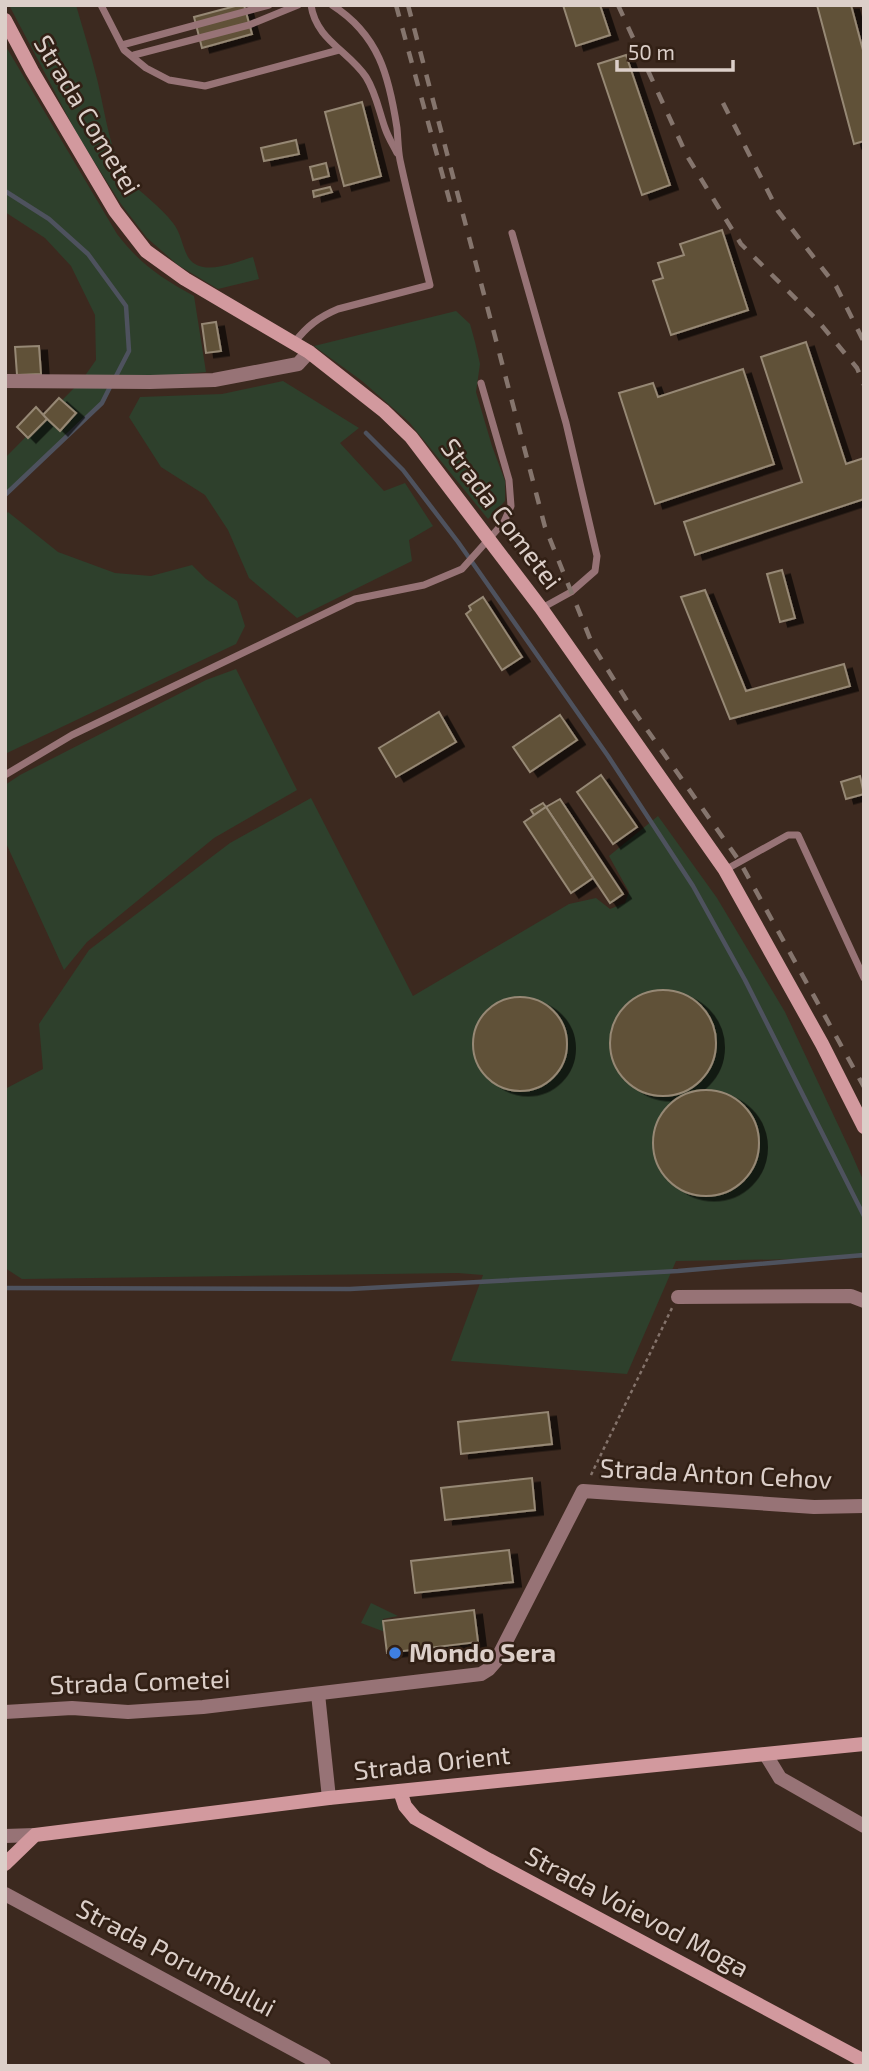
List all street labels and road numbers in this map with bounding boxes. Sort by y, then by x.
street label: Strada Cometei [28,29,148,200]
street label: Strada Cometei [435,432,569,595]
street label: Strada Anton Cehov [599,1451,833,1494]
street label: Strada Cometei [49,1662,231,1699]
street label: Strada Orient [352,1738,512,1785]
street label: Strada Voievod Moga [521,1839,755,1983]
street label: Strada Porumbului [72,1891,281,2022]

